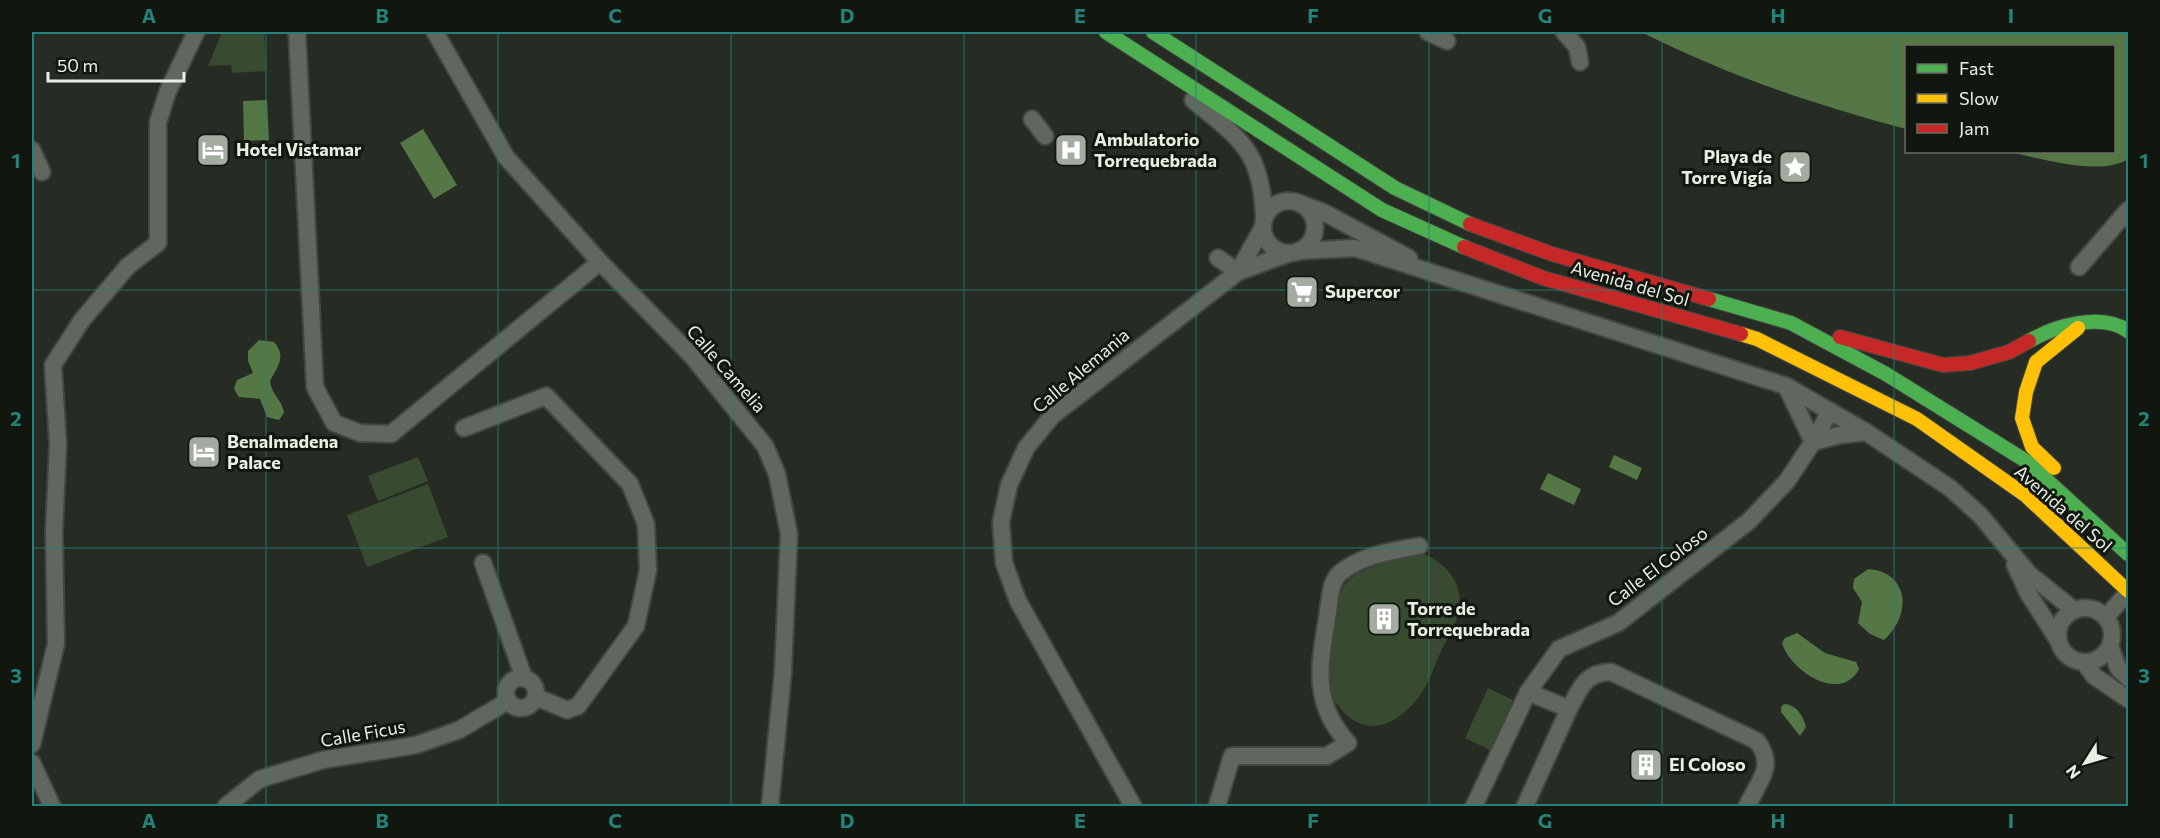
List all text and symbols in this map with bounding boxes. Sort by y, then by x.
text: A [142,3,156,27]
text: B [375,3,389,27]
text: C [608,3,622,27]
text: D [840,3,854,27]
text: E [1074,3,1086,27]
text: F [1307,3,1319,27]
text: G [1538,3,1552,27]
text: H [1771,3,1786,27]
text: I [2008,3,2014,27]
scale bar [48,45,184,83]
legend [1905,45,2115,153]
text: 50 m [57,54,98,76]
text: Fast [1959,57,1994,79]
text: Slow [1959,87,1999,109]
text: Jam [1959,117,1989,139]
place label: Ambulatorio Torrequebrada [1094,128,1217,171]
hotel icon: Hotel Vistamar [195,132,231,168]
hospital icon: Ambulatorio Torrequebrada [1053,132,1089,168]
place label: Hotel Vistamar [236,138,362,160]
place label: Playa de Torre Vigía [1681,145,1772,188]
text: 1 [11,148,21,172]
text: 1 [2139,148,2149,172]
place icon: Playa de Torre Vigía [1777,149,1813,185]
street label: Avenida del Sol [1569,256,1692,310]
supermarket icon: Supercor [1284,274,1320,310]
place label: Supercor [1325,280,1401,302]
street label: Calle Camelia [683,320,771,417]
street label: Calle Alemania [1027,323,1133,417]
text: 2 [10,406,22,430]
text: 2 [2138,406,2150,430]
place label: Benalmadena Palace [227,430,338,473]
hotel icon: Benalmadena Palace [186,434,222,470]
street label: Avenida del Sol [2010,460,2117,557]
street label: Calle El Coloso [1603,521,1712,611]
place label: Torre de Torrequebrada [1407,597,1530,640]
building icon: Torre de Torrequebrada [1366,601,1402,637]
text: 3 [10,663,22,687]
text: 3 [2138,663,2150,687]
street label: Calle Ficus [319,715,407,751]
north arrow [2055,733,2115,793]
building icon: El Coloso [1628,747,1664,783]
place label: El Coloso [1669,753,1746,775]
text: N [2061,762,2084,783]
text: A [142,808,156,832]
text: B [375,808,389,832]
text: C [608,808,622,832]
text: D [840,808,854,832]
text: E [1074,808,1086,832]
text: F [1307,808,1319,832]
text: G [1538,808,1552,832]
text: H [1771,808,1786,832]
text: I [2008,808,2014,832]

